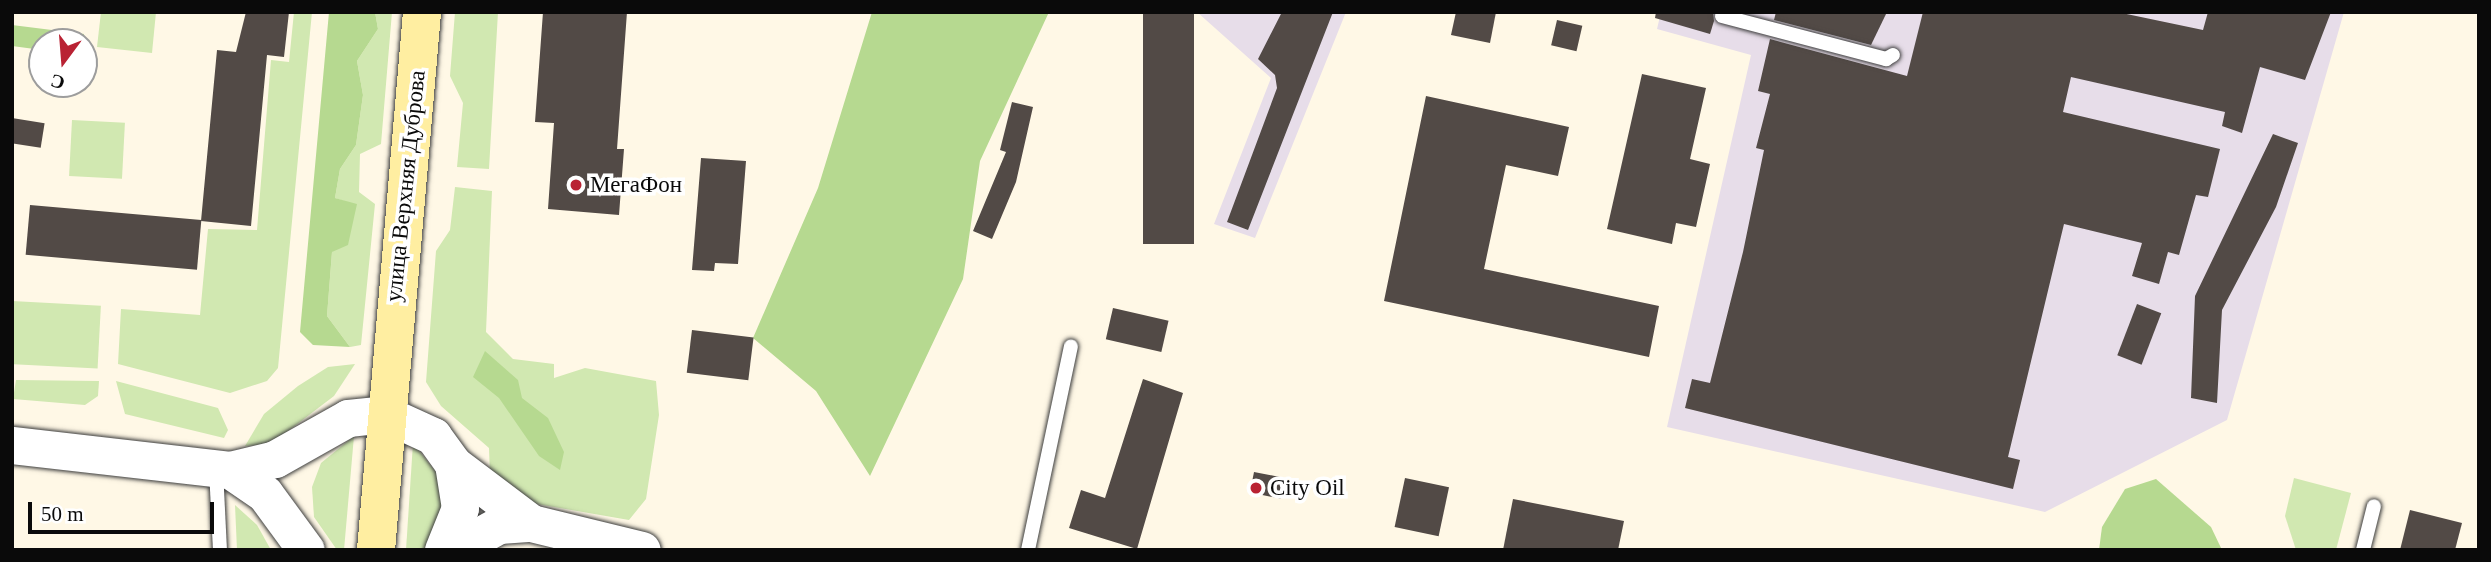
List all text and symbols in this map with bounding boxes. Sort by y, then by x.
north arrow [28,28,98,98]
street label: улица Верхняя Дуброва [380,69,432,303]
text: С [48,70,67,94]
place label: МегаФон [590,171,682,199]
marker: МегаФон [568,177,584,193]
place label: City Oil [1270,474,1345,502]
marker: City Oil [1248,480,1264,496]
scale bar [32,489,217,532]
text: 50 m [41,502,84,526]

